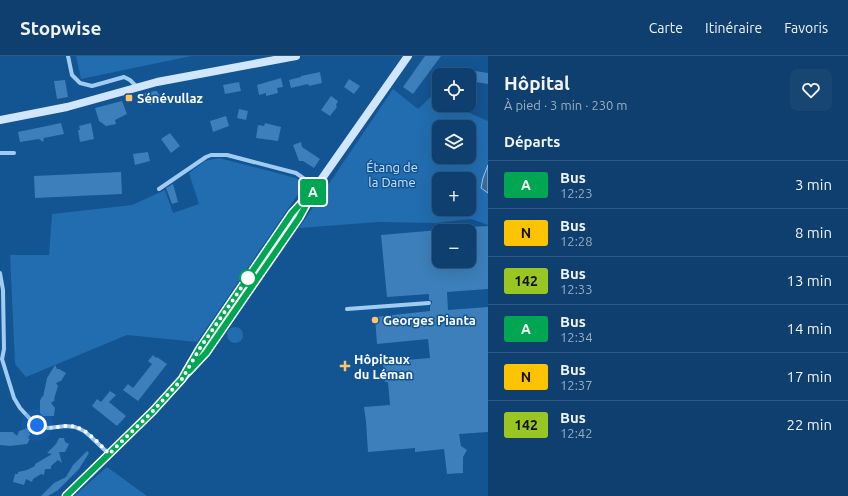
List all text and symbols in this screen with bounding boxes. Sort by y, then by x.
text: Stopwise [20,17,101,39]
text: Carte [649,20,683,36]
text: Itinéraire [705,20,762,36]
text: Favoris [784,20,828,36]
map controls [432,68,476,268]
button: locate [432,68,476,112]
button: heart [790,69,832,111]
text: Hôpital [504,72,570,94]
place label: Sénévullaz [137,91,203,105]
marker: Sénévullaz [124,93,134,103]
text: À pied · 3 min · 230 m [504,98,628,112]
button: layers [432,120,476,164]
text: Départs [504,133,560,150]
park label: Étang de la Dame [366,159,418,189]
text: Bus [560,169,586,186]
button: + [432,172,476,216]
text: 3 min [795,176,832,193]
text: A [521,177,531,193]
line badge: A [300,179,326,205]
text: A [308,184,318,200]
text: 12:23 [560,186,593,200]
text: Bus [560,217,586,234]
button: − [432,224,476,268]
text: 8 min [795,224,832,241]
text: N [521,225,531,241]
text: 12:28 [560,234,593,248]
text: Bus [560,265,586,282]
unlabelled marker [239,269,257,287]
text: 13 min [786,272,832,289]
text: 142 [514,273,538,289]
text: 12:33 [560,282,593,296]
place label: Georges Pianta [383,313,476,327]
text: Bus [560,313,586,330]
marker: Georges Pianta [370,315,380,325]
text: 14 min [786,320,832,337]
text: A [521,321,531,337]
text: 12:34 [560,330,593,344]
place label: Hôpitaux du Léman [354,352,413,381]
marker: Hôpitaux du Léman [339,360,351,372]
text: Bus [560,361,586,378]
text: 17 min [786,368,832,385]
text: N [521,369,531,385]
text: 12:37 [560,378,593,392]
text: Bus [560,409,586,426]
your location [27,415,47,435]
text: 22 min [786,416,832,433]
text: 142 [514,417,538,433]
text: 12:42 [560,426,593,440]

